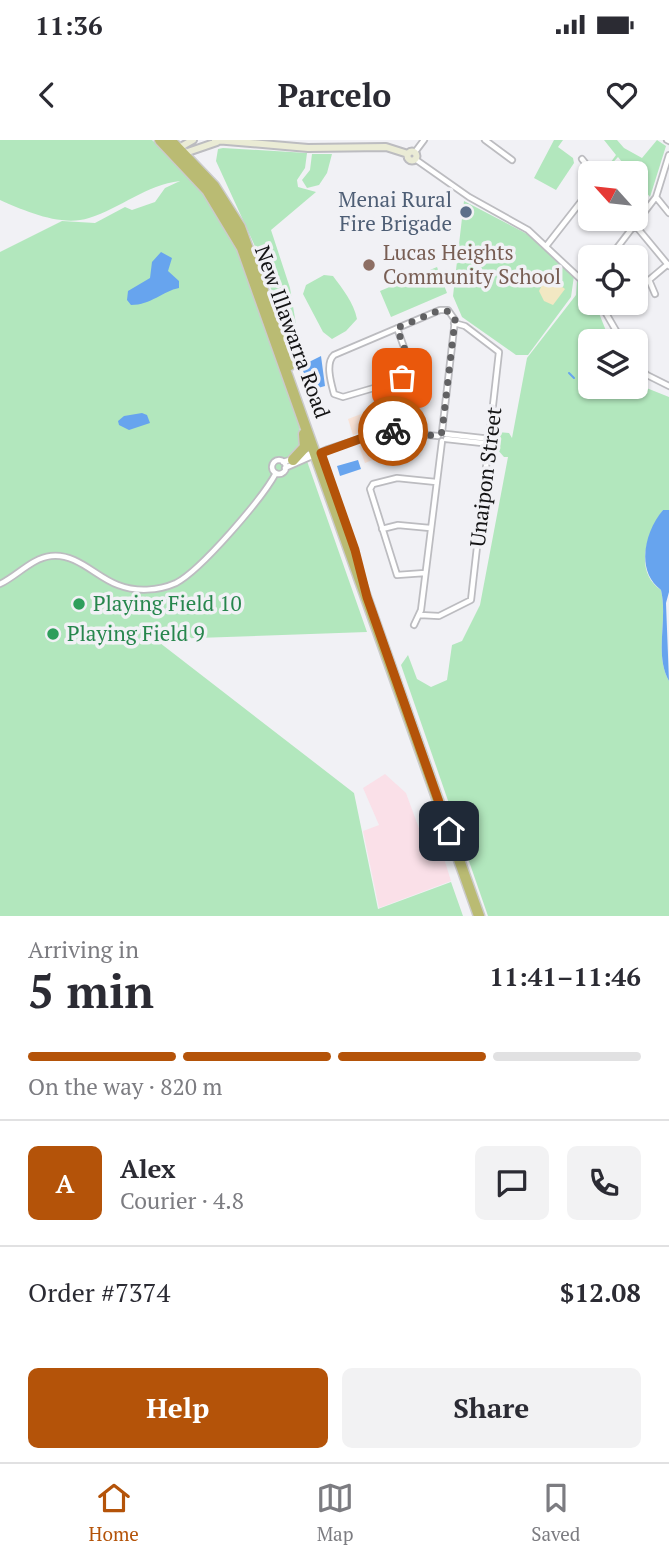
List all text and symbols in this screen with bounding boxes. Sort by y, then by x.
text: 11:36 [35,8,103,42]
text: Parcelo [278,74,391,116]
icon: back [28,76,66,114]
icon: heart [603,76,641,114]
north arrow [578,161,648,231]
map controls [578,161,648,399]
place label: Menai Rural Fire Brigade [338,185,452,237]
marker: Menai Rural Fire Brigade [458,204,474,220]
place label: Lucas Heights Community School [383,238,561,290]
street label: New Illawarra Road [249,242,337,422]
button: locate [578,245,648,315]
marker: Lucas Heights Community School [361,257,377,273]
button: layers [578,329,648,399]
pin [372,348,432,408]
icon: bag [383,359,421,397]
courier [358,396,428,466]
street label: Unaipon Street [463,405,507,548]
icon: bike [374,412,412,450]
place label: Playing Field 10 [93,589,242,617]
marker: Playing Field 10 [71,596,87,612]
place label: Playing Field 9 [67,619,205,647]
marker: Playing Field 9 [45,626,61,642]
pin [419,801,479,861]
icon: home [430,812,468,850]
text: Arriving in [28,934,139,965]
text: 11:41–11:46 [489,959,641,993]
text: 5 min [28,960,154,1021]
text: On the way · 820 m [28,1071,222,1102]
button: chat [475,1146,549,1220]
button: phone [567,1146,641,1220]
text: Alex [120,1151,176,1185]
text: A [56,1166,74,1200]
text: Courier · 4.8 [120,1185,244,1216]
text: Order #7374 [28,1275,170,1309]
text: $12.08 [560,1275,641,1309]
button: Help [28,1368,328,1448]
button: Share [342,1368,641,1448]
tab: Home [89,1479,139,1546]
tab: Map [316,1479,354,1546]
tab: Saved [531,1479,580,1546]

